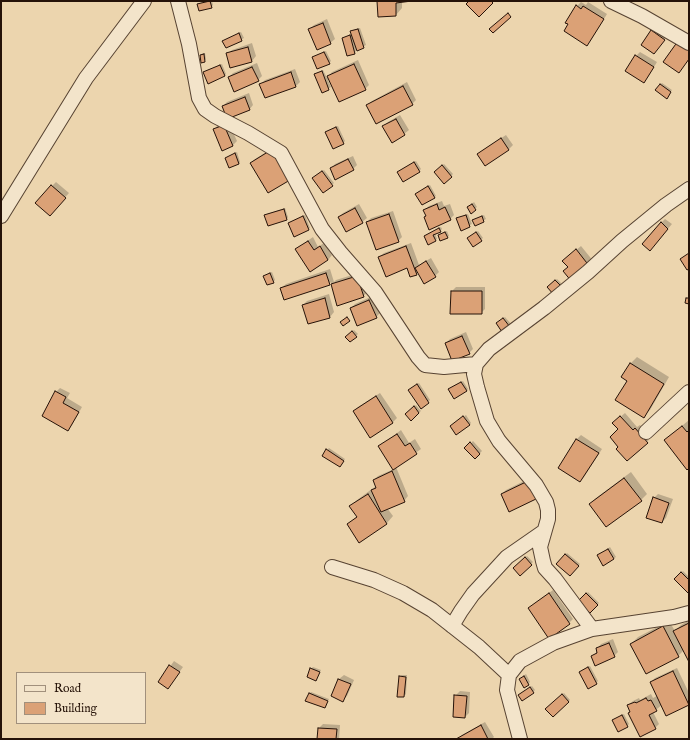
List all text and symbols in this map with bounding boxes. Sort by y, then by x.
legend [16,672,146,724]
text: Road [54,681,81,696]
text: Building [54,701,97,716]

